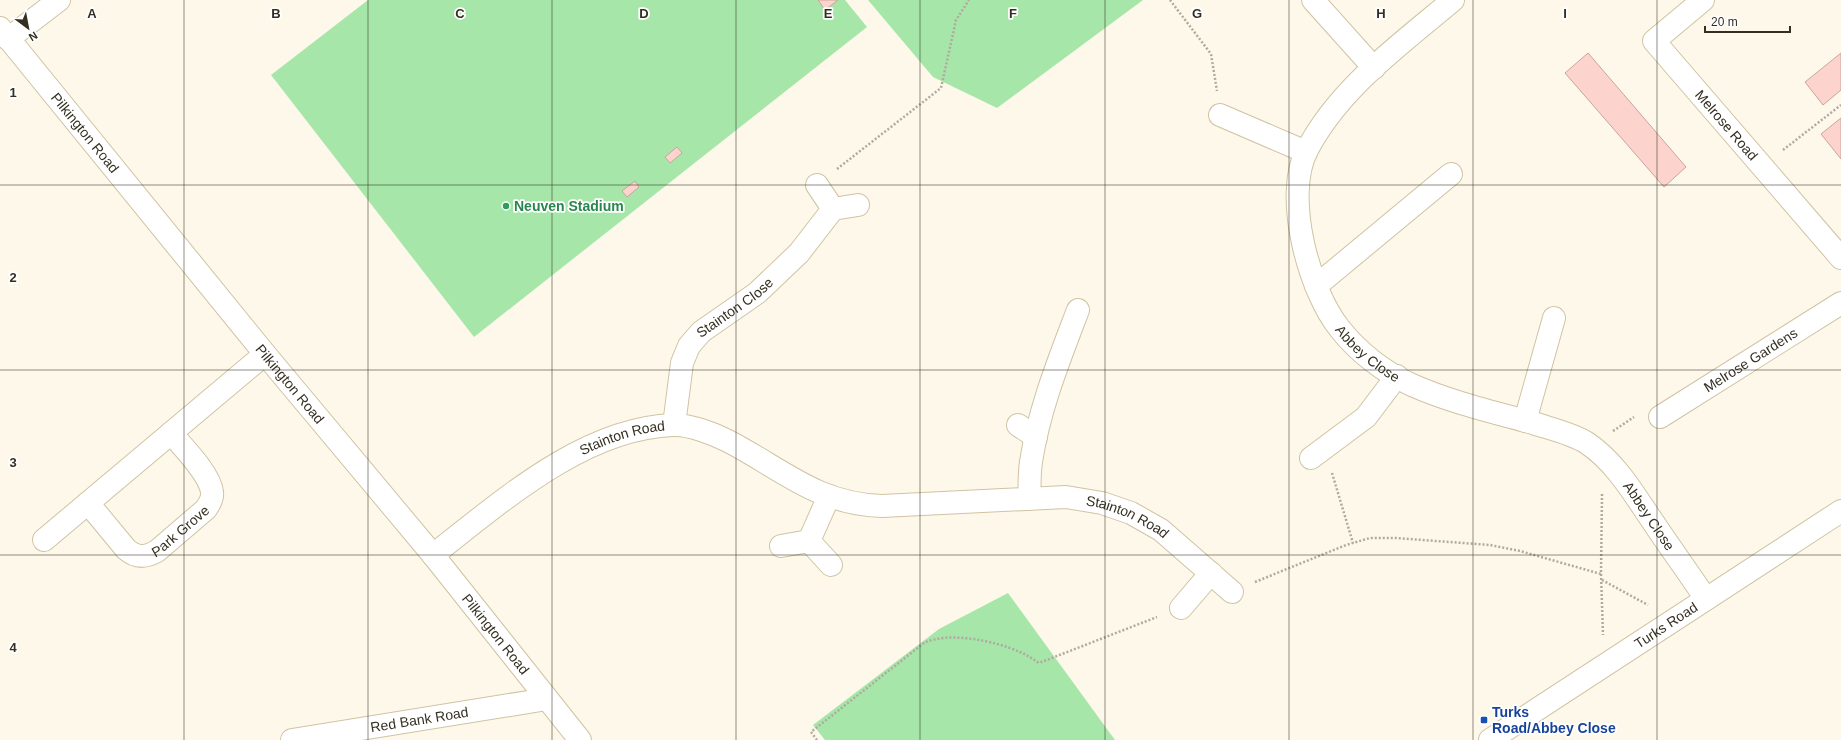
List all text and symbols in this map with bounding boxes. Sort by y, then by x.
text: A [87,6,97,21]
text: B [271,6,281,21]
text: C [455,6,465,21]
text: D [639,6,649,21]
text: E [824,6,833,21]
text: F [1009,6,1017,21]
text: G [1192,6,1202,21]
text: H [1376,6,1386,21]
text: I [1563,6,1567,21]
north arrow [8,8,48,48]
scale bar [1705,8,1790,34]
text: 20 m [1711,15,1738,29]
text: N [27,29,40,44]
text: 1 [9,85,17,100]
street label: Melrose Road [1692,87,1761,163]
street label: Pilkington Road [48,90,122,176]
place label: Neuven Stadium [514,198,624,214]
marker: Neuven Stadium [501,201,511,211]
text: 2 [9,270,17,285]
street label: Stainton Close [693,274,776,341]
street label: Abbey Close [1332,322,1403,385]
street label: Melrose Gardens [1701,325,1800,395]
street label: Pilkington Road [252,341,328,427]
street label: Stainton Road [577,417,666,458]
text: 3 [9,455,17,470]
street label: Abbey Close [1620,479,1678,554]
street label: Stainton Road [1085,493,1172,541]
street label: Park Grove [149,502,212,560]
street label: Pilkington Road [459,591,533,677]
street label: Turks Road [1631,599,1700,652]
text: 4 [9,640,17,655]
street label: Red Bank Road [369,704,469,735]
place label: Turks Road/Abbey Close [1492,704,1616,736]
marker: Turks Road/Abbey Close [1479,715,1489,725]

